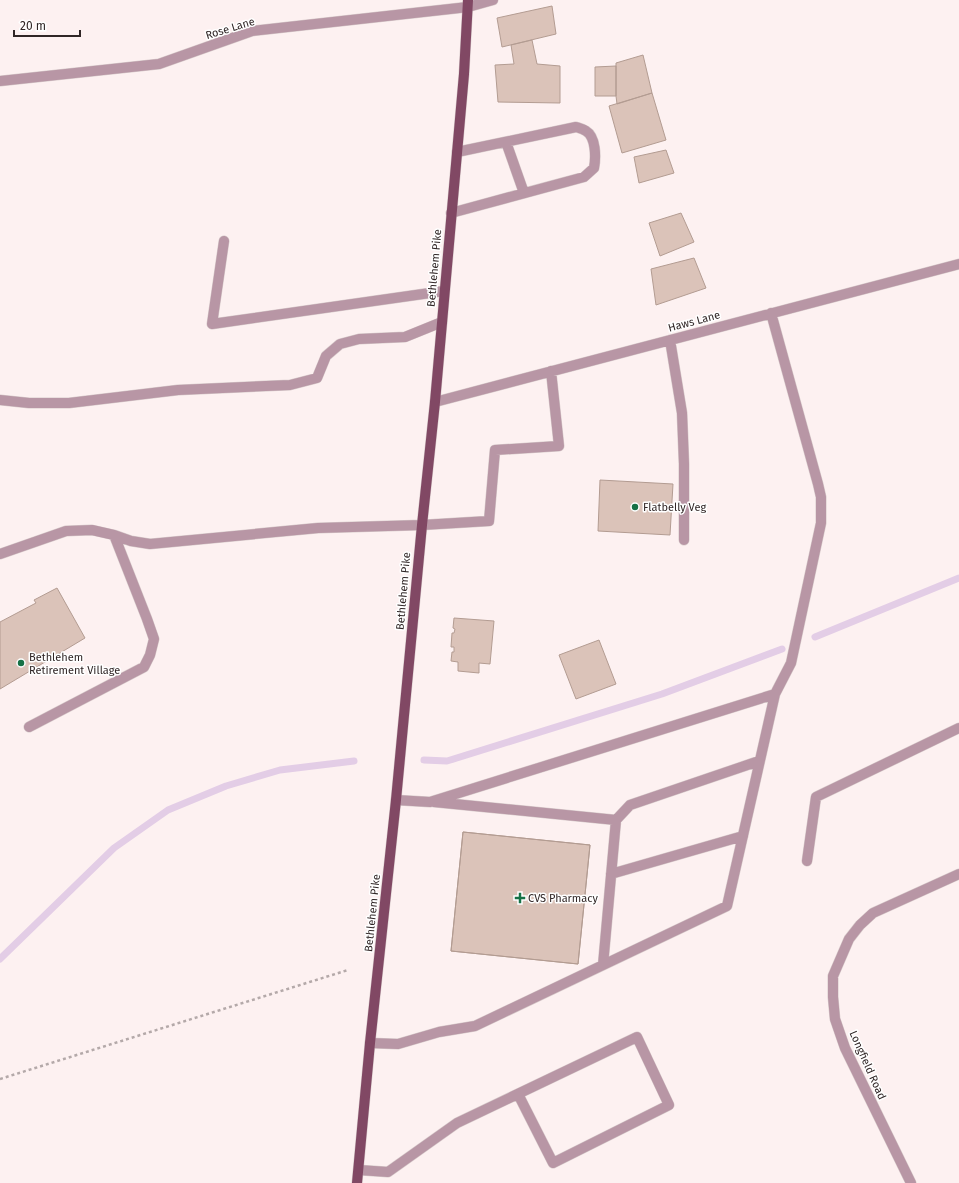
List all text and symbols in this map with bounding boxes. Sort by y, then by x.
scale bar [14,12,80,38]
street label: Rose Lane [204,15,256,42]
text: 20 m [20,19,46,33]
street label: Bethlehem Pike [425,229,444,308]
street label: Haws Lane [667,308,721,335]
place label: Flatbelly Veg [643,501,706,514]
marker: Flatbelly Veg [630,502,640,512]
street label: Bethlehem Pike [394,552,413,631]
place label: Bethlehem Retirement Village [29,651,120,677]
marker: Bethlehem Retirement Village [16,658,26,668]
street label: Bethlehem Pike [362,874,383,953]
place label: CVS Pharmacy [528,892,599,905]
marker: CVS Pharmacy [515,893,525,903]
street label: Longfield Road [847,1029,889,1102]

